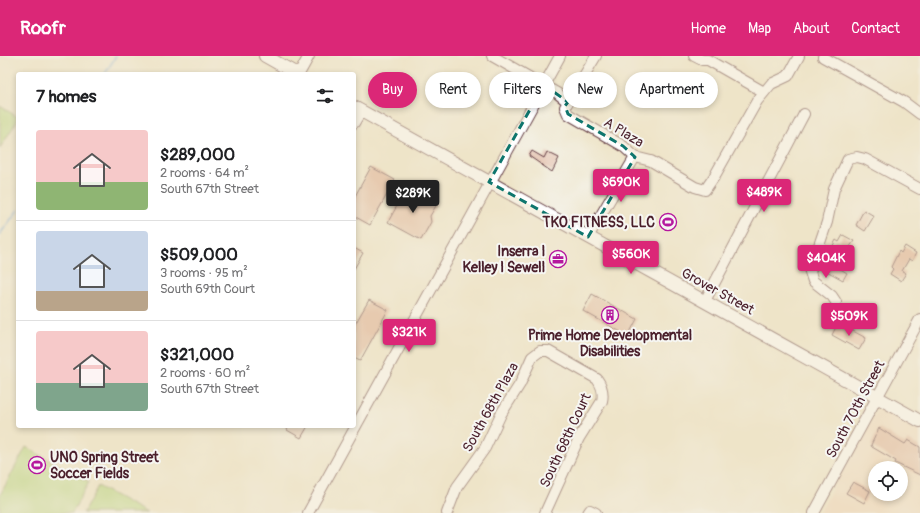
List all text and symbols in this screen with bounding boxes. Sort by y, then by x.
text: Roofr [20,16,66,40]
text: Home [691,20,726,37]
text: Map [748,20,771,37]
text: About [793,20,829,37]
text: Contact [851,20,900,37]
chip: Buy [368,72,417,108]
chip: Rent [425,72,481,108]
chip: Filters [489,72,555,108]
chip: New [563,72,617,108]
chip: Apartment [625,72,718,108]
icon: filters [314,85,336,107]
text: 7 homes [36,86,96,107]
street label: A Plaza [601,114,647,151]
text: $289,000 [160,144,235,165]
icon: home [68,146,116,194]
text: 2 rooms · 64 m² [160,165,249,181]
pin: $690K [593,169,649,203]
text: $690K [602,174,640,190]
pin: $489K [736,179,792,213]
pin: $289K [385,180,441,214]
text: South 67th Street [160,181,259,197]
text: $489K [746,184,782,200]
text: $289K [395,185,431,201]
sports icon: TKO FITNESS, LLC [658,212,678,232]
place label: TKO FITNESS, LLC [542,214,655,231]
pin: $560K [603,241,659,275]
place label: Inserra l Kelley l Sewell [463,243,545,276]
text: $509,000 [160,244,238,265]
pin: $404K [798,245,854,279]
text: $560K [612,246,650,262]
icon: home [68,247,116,295]
office icon: Inserra l Kelley l Sewell [548,249,568,269]
text: $404K [807,250,845,266]
street label: Grover Street [678,264,757,319]
text: 3 rooms · 95 m² [160,265,248,281]
text: South 69th Court [160,281,255,297]
pin: $509K [821,303,877,337]
building icon: Prime Home Developmental Disabilities [600,305,620,325]
text: $509K [830,308,868,324]
pin: $321K [381,319,437,353]
text: $321K [392,324,426,340]
place label: Prime Home Developmental Disabilities [528,327,692,360]
text: $321,000 [160,344,234,365]
icon: home [68,347,116,395]
street label: South 70th Street [823,357,888,461]
street label: South 68th Plaza [459,359,522,455]
text: 2 rooms · 60 m² [160,365,250,381]
text: South 67th Street [160,381,259,397]
street label: South 68th Court [536,390,595,490]
place label: UNO Spring Street Soccer Fields [50,449,159,482]
sports icon: UNO Spring Street Soccer Fields [27,455,47,475]
map controls [868,461,908,501]
button: locate [868,461,908,501]

